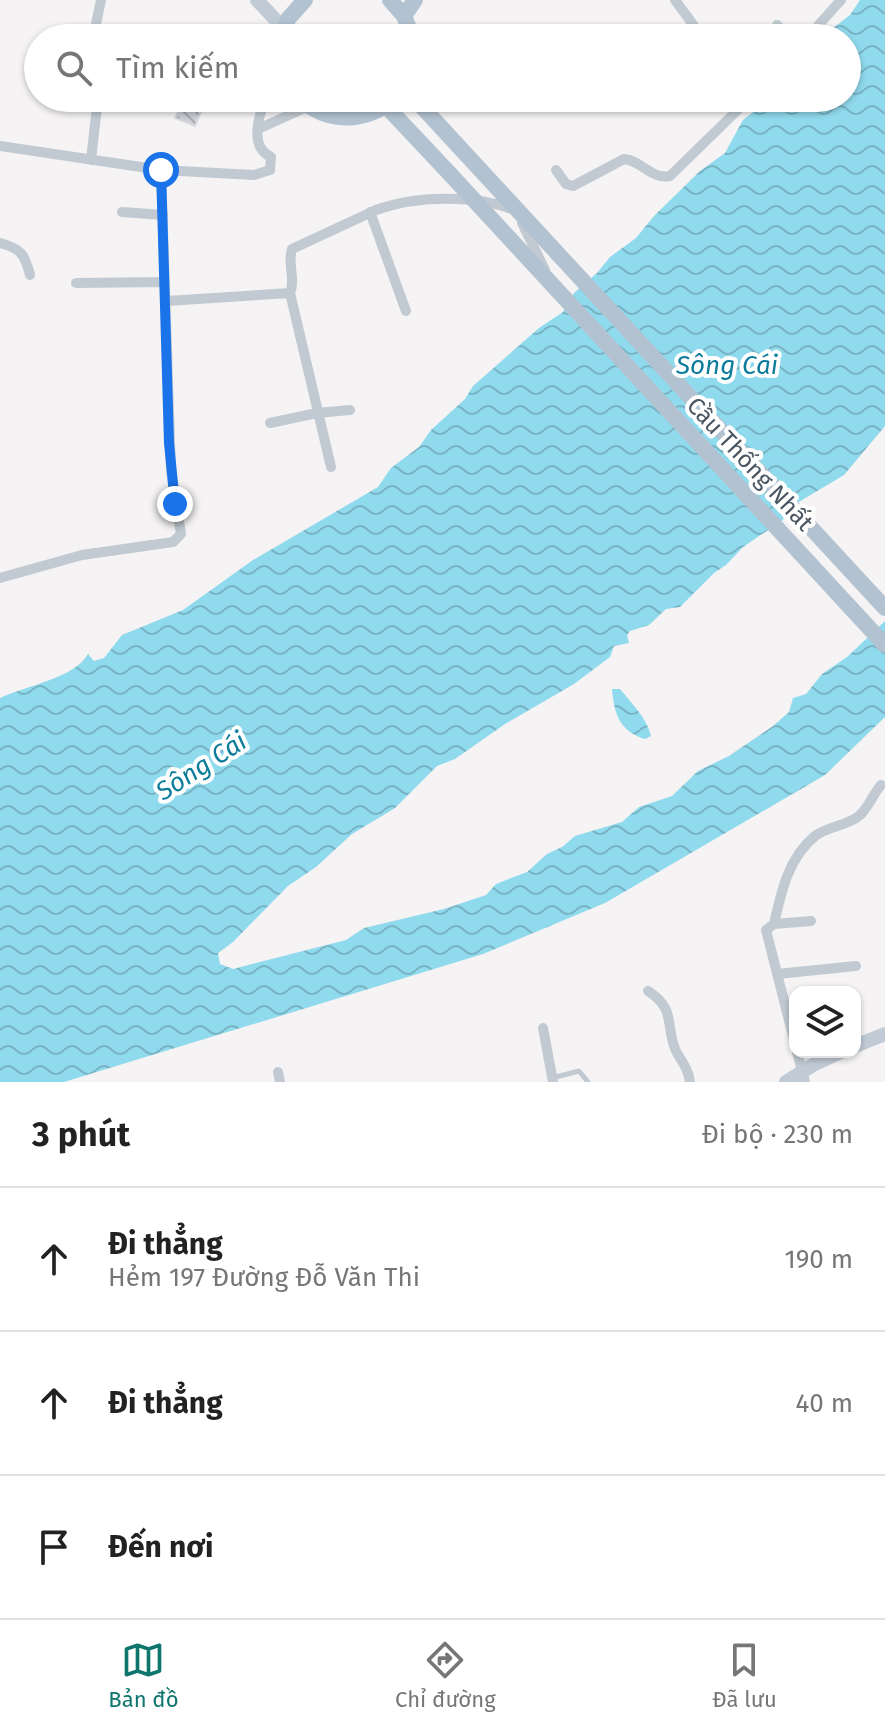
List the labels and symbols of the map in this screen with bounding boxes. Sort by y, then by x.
route start [143,152,179,188]
water label: Sông Cái [675,350,778,381]
street label: Cầu Thống Nhất [681,391,819,537]
route end [157,486,193,522]
water label: Sông Cái [149,726,252,808]

